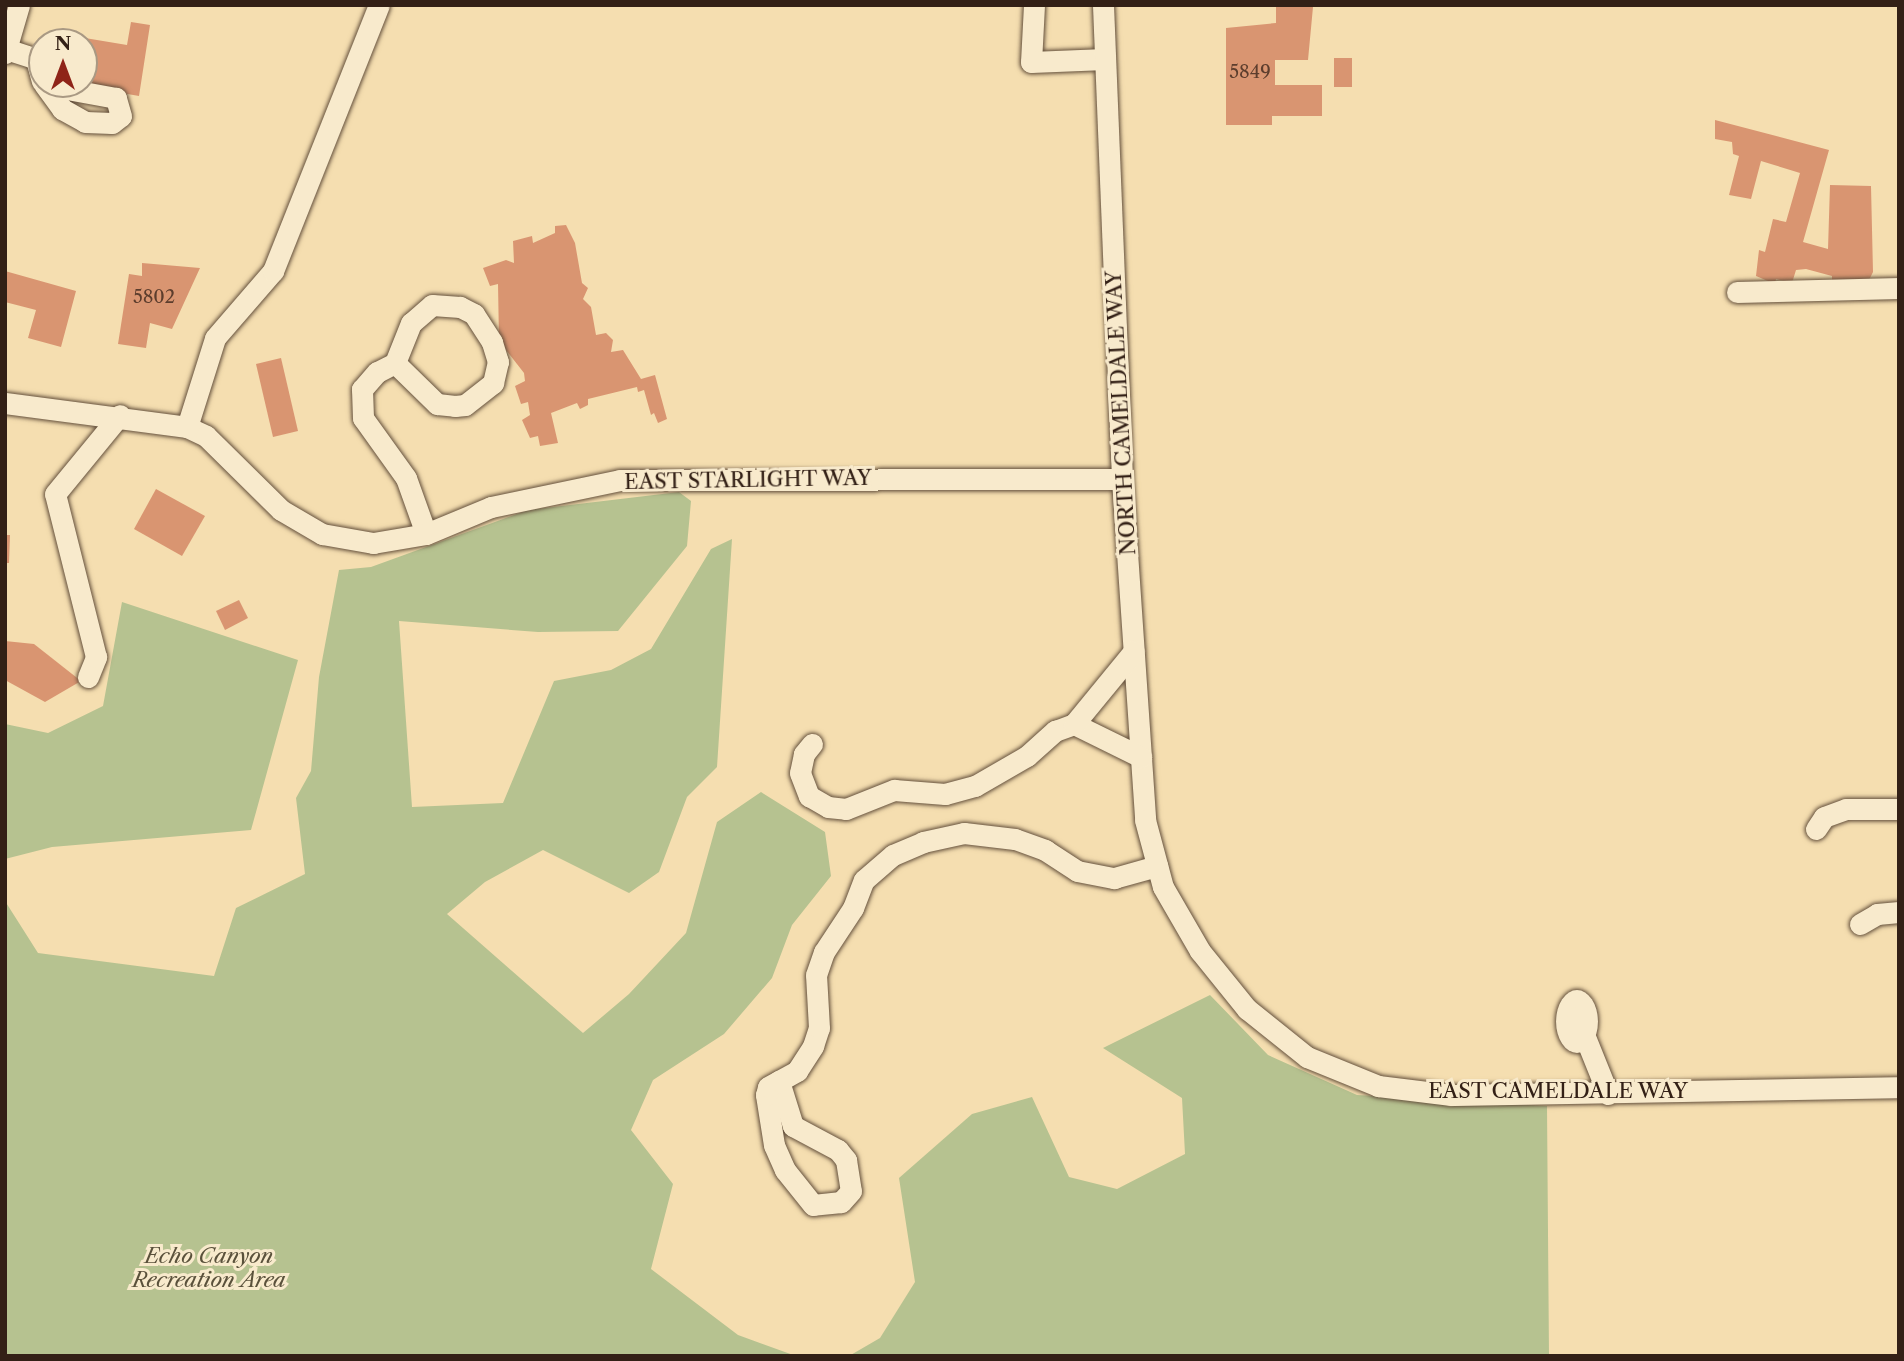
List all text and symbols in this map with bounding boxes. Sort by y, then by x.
north arrow [28,28,98,98]
text: N [55,32,71,55]
house number: 5849 [1229,61,1271,83]
street label: NORTH CAMELDALE WAY [1101,270,1141,556]
house number: 5802 [133,286,175,308]
street label: EAST STARLIGHT WAY [623,465,873,495]
street label: EAST CAMELDALE WAY [1427,1078,1689,1104]
park label: Echo Canyon Recreation Area [133,1243,285,1293]

